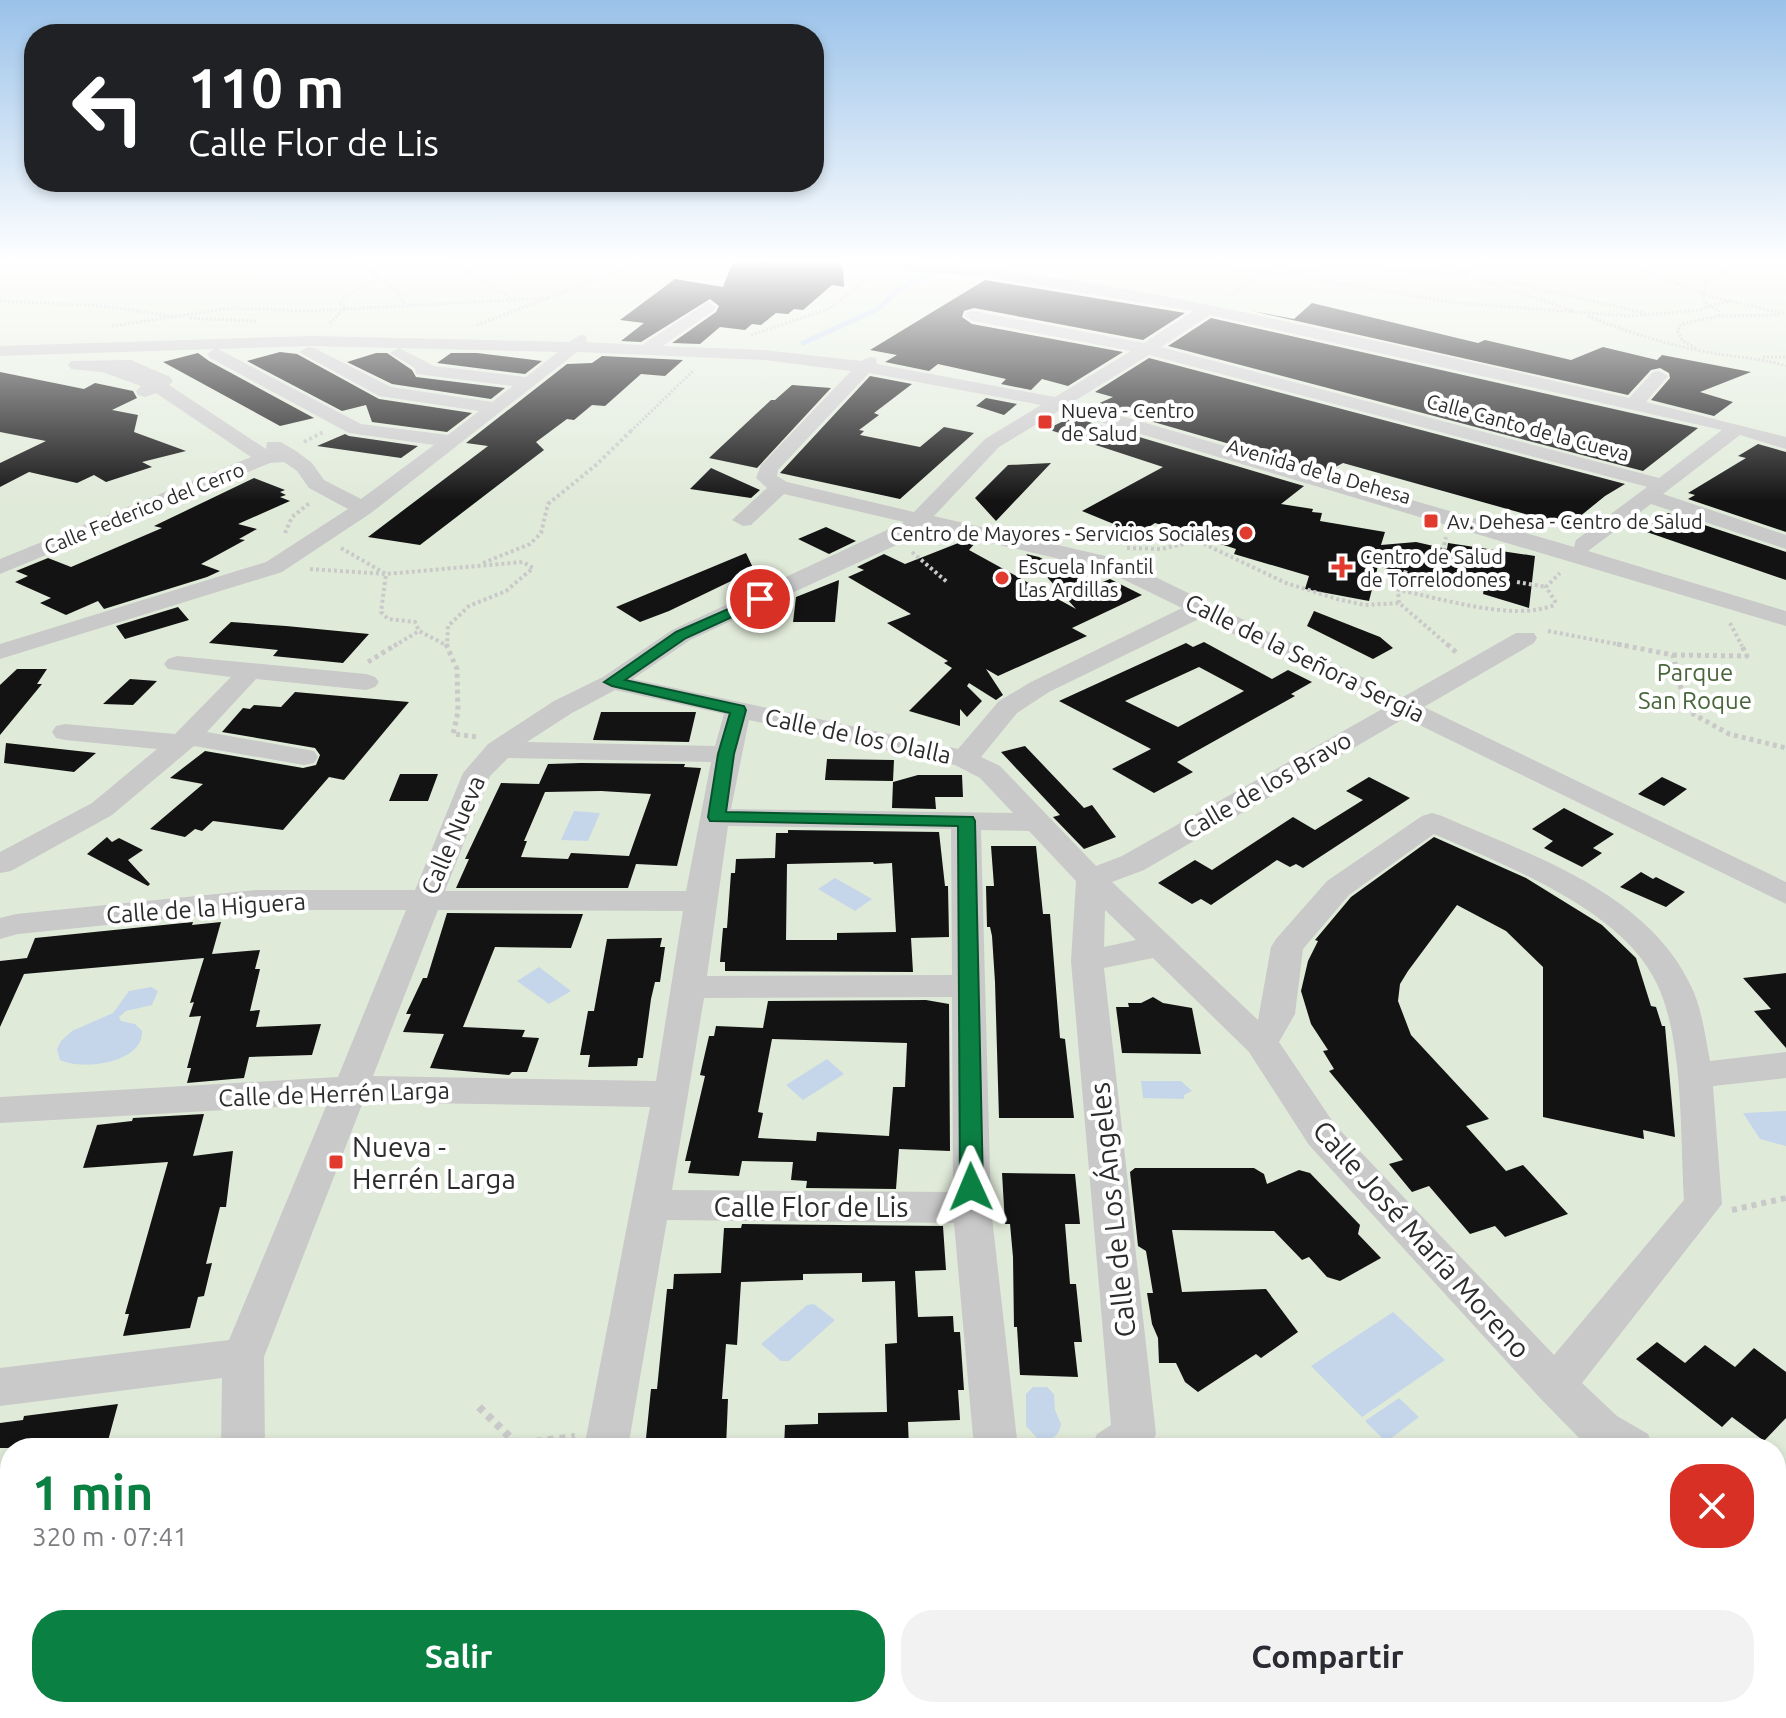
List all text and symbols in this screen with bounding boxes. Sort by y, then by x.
icon: left [56,56,160,160]
text: 110 m [188,56,344,119]
text: Calle Flor de Lis [188,122,439,163]
street label: Calle Canto de la Cueva [1424,389,1632,465]
place label: Nueva - Centro de Salud [1061,399,1195,445]
marker: Nueva - Centro de Salud [1036,413,1054,431]
street label: Avenida de la Dehesa [1224,434,1414,508]
street label: Calle Federico del Cerro [41,457,247,559]
place label: Av. Dehesa - Centro de Salud [1447,510,1703,533]
marker: Av. Dehesa - Centro de Salud [1422,512,1440,530]
place label: Centro de Mayores - Servicios Sociales [890,522,1230,545]
marker: Centro de Mayores - Servicios Sociales [1237,524,1255,542]
place label: Centro de Salud de Torrelodones [1360,545,1507,591]
place label: Escuela Infantil Las Ardillas [1018,555,1154,601]
marker: Centro de Salud de Torrelodones [1331,556,1353,578]
pin [726,565,794,633]
marker: Escuela Infantil Las Ardillas [993,569,1011,587]
icon: arrive [738,577,782,621]
street label: Calle de la Señora Sergia [1181,588,1429,728]
park label: Parque San Roque [1638,659,1752,714]
street label: Calle de los Olalla [762,703,954,769]
street label: Calle de los Bravo [1178,726,1356,844]
street label: Calle Nueva [416,771,490,899]
street label: Calle de la Higuera [105,888,307,928]
street label: Calle de Herrén Larga [218,1076,450,1112]
street label: Calle de Los Ángeles [1082,1081,1141,1339]
street label: Calle José María Moreno [1307,1114,1537,1364]
place label: Nueva - Herrén Larga [352,1131,516,1194]
position arrow [929,1145,1013,1229]
marker: Nueva - Herrén Larga [327,1153,345,1171]
street label: Calle Flor de Lis [713,1191,909,1222]
button: close [1670,1464,1754,1548]
text: 1 min [32,1465,153,1519]
text: 320 m · 07:41 [32,1522,188,1551]
button: Salir [32,1610,885,1702]
button: Compartir [901,1610,1754,1702]

